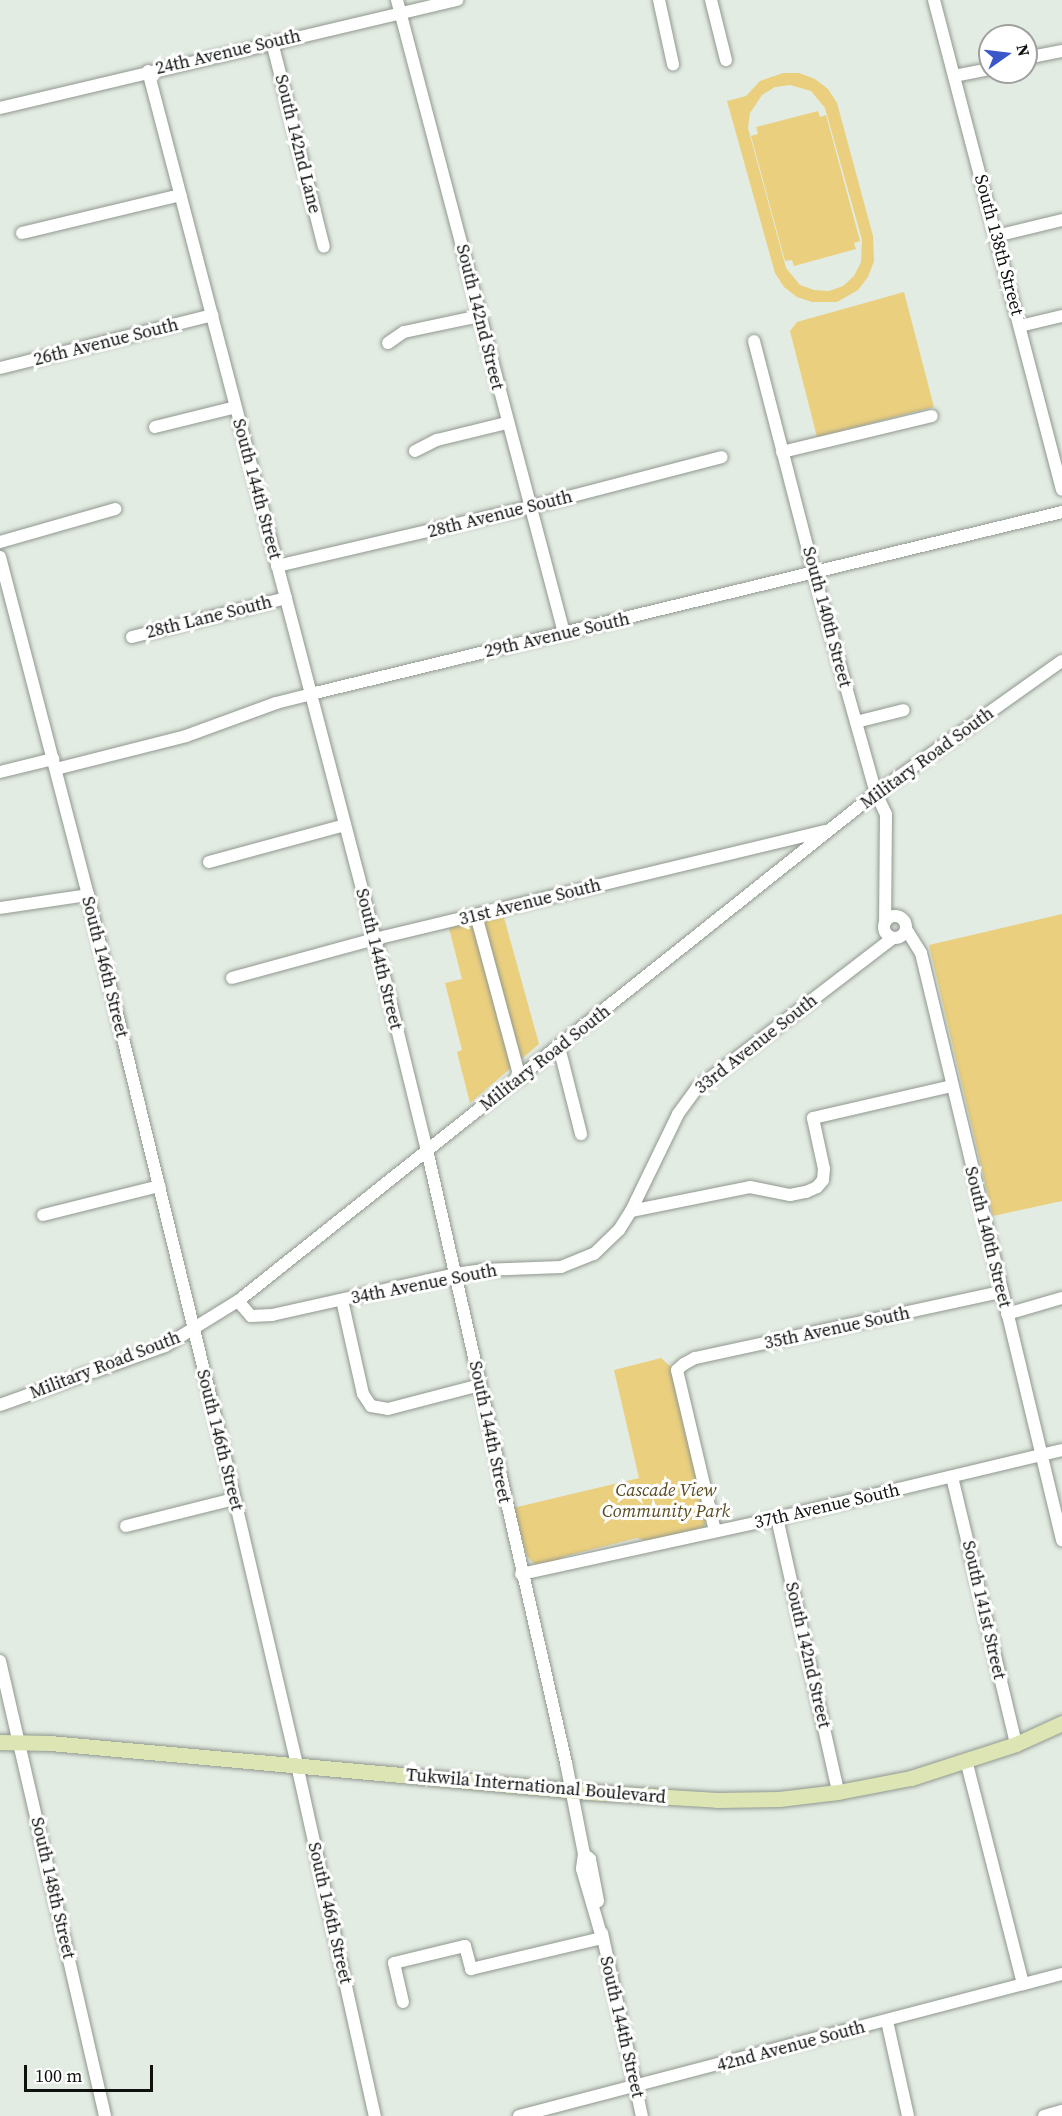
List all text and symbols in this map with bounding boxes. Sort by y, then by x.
north arrow [978,24,1038,84]
street label: 24th Avenue South [153,25,303,79]
text: N [1011,42,1036,58]
street label: South 142nd Lane [270,72,326,216]
street label: South 138th Street [970,172,1028,318]
street label: South 142nd Street [451,242,509,392]
street label: 26th Avenue South [31,314,181,370]
street label: South 144th Street [228,416,286,562]
street label: 28th Avenue South [425,486,575,542]
street label: South 140th Street [798,544,856,690]
street label: 28th Lane South [144,591,274,643]
street label: 29th Avenue South [482,608,632,662]
street label: Military Road South [856,702,998,814]
street label: 31st Avenue South [457,874,603,930]
street label: South 144th Street [351,886,407,1032]
street label: South 146th Street [77,894,133,1040]
street label: 33rd Avenue South [691,990,821,1098]
street label: Military Road South [476,1000,614,1116]
street label: South 140th Street [960,1164,1016,1310]
street label: 34th Avenue South [349,1259,499,1309]
street label: 35th Avenue South [762,1302,912,1354]
street label: Military Road South [27,1326,183,1404]
street label: South 144th Street [464,1359,516,1505]
street label: South 146th Street [192,1367,248,1513]
street label: 37th Avenue South [752,1479,902,1533]
park label: Cascade View Community Park [602,1480,730,1522]
street label: South 141st Street [958,1539,1010,1681]
street label: South 142nd Street [781,1580,835,1730]
street label: Tukwila International Boulevard [405,1764,667,1808]
street label: South 148th Street [26,1815,80,1961]
street label: South 146th Street [303,1840,357,1986]
street label: South 144th Street [595,1954,649,2100]
street label: 42nd Avenue South [714,2016,868,2076]
scale bar [27,2053,156,2091]
text: 100 m [35,2063,82,2088]

